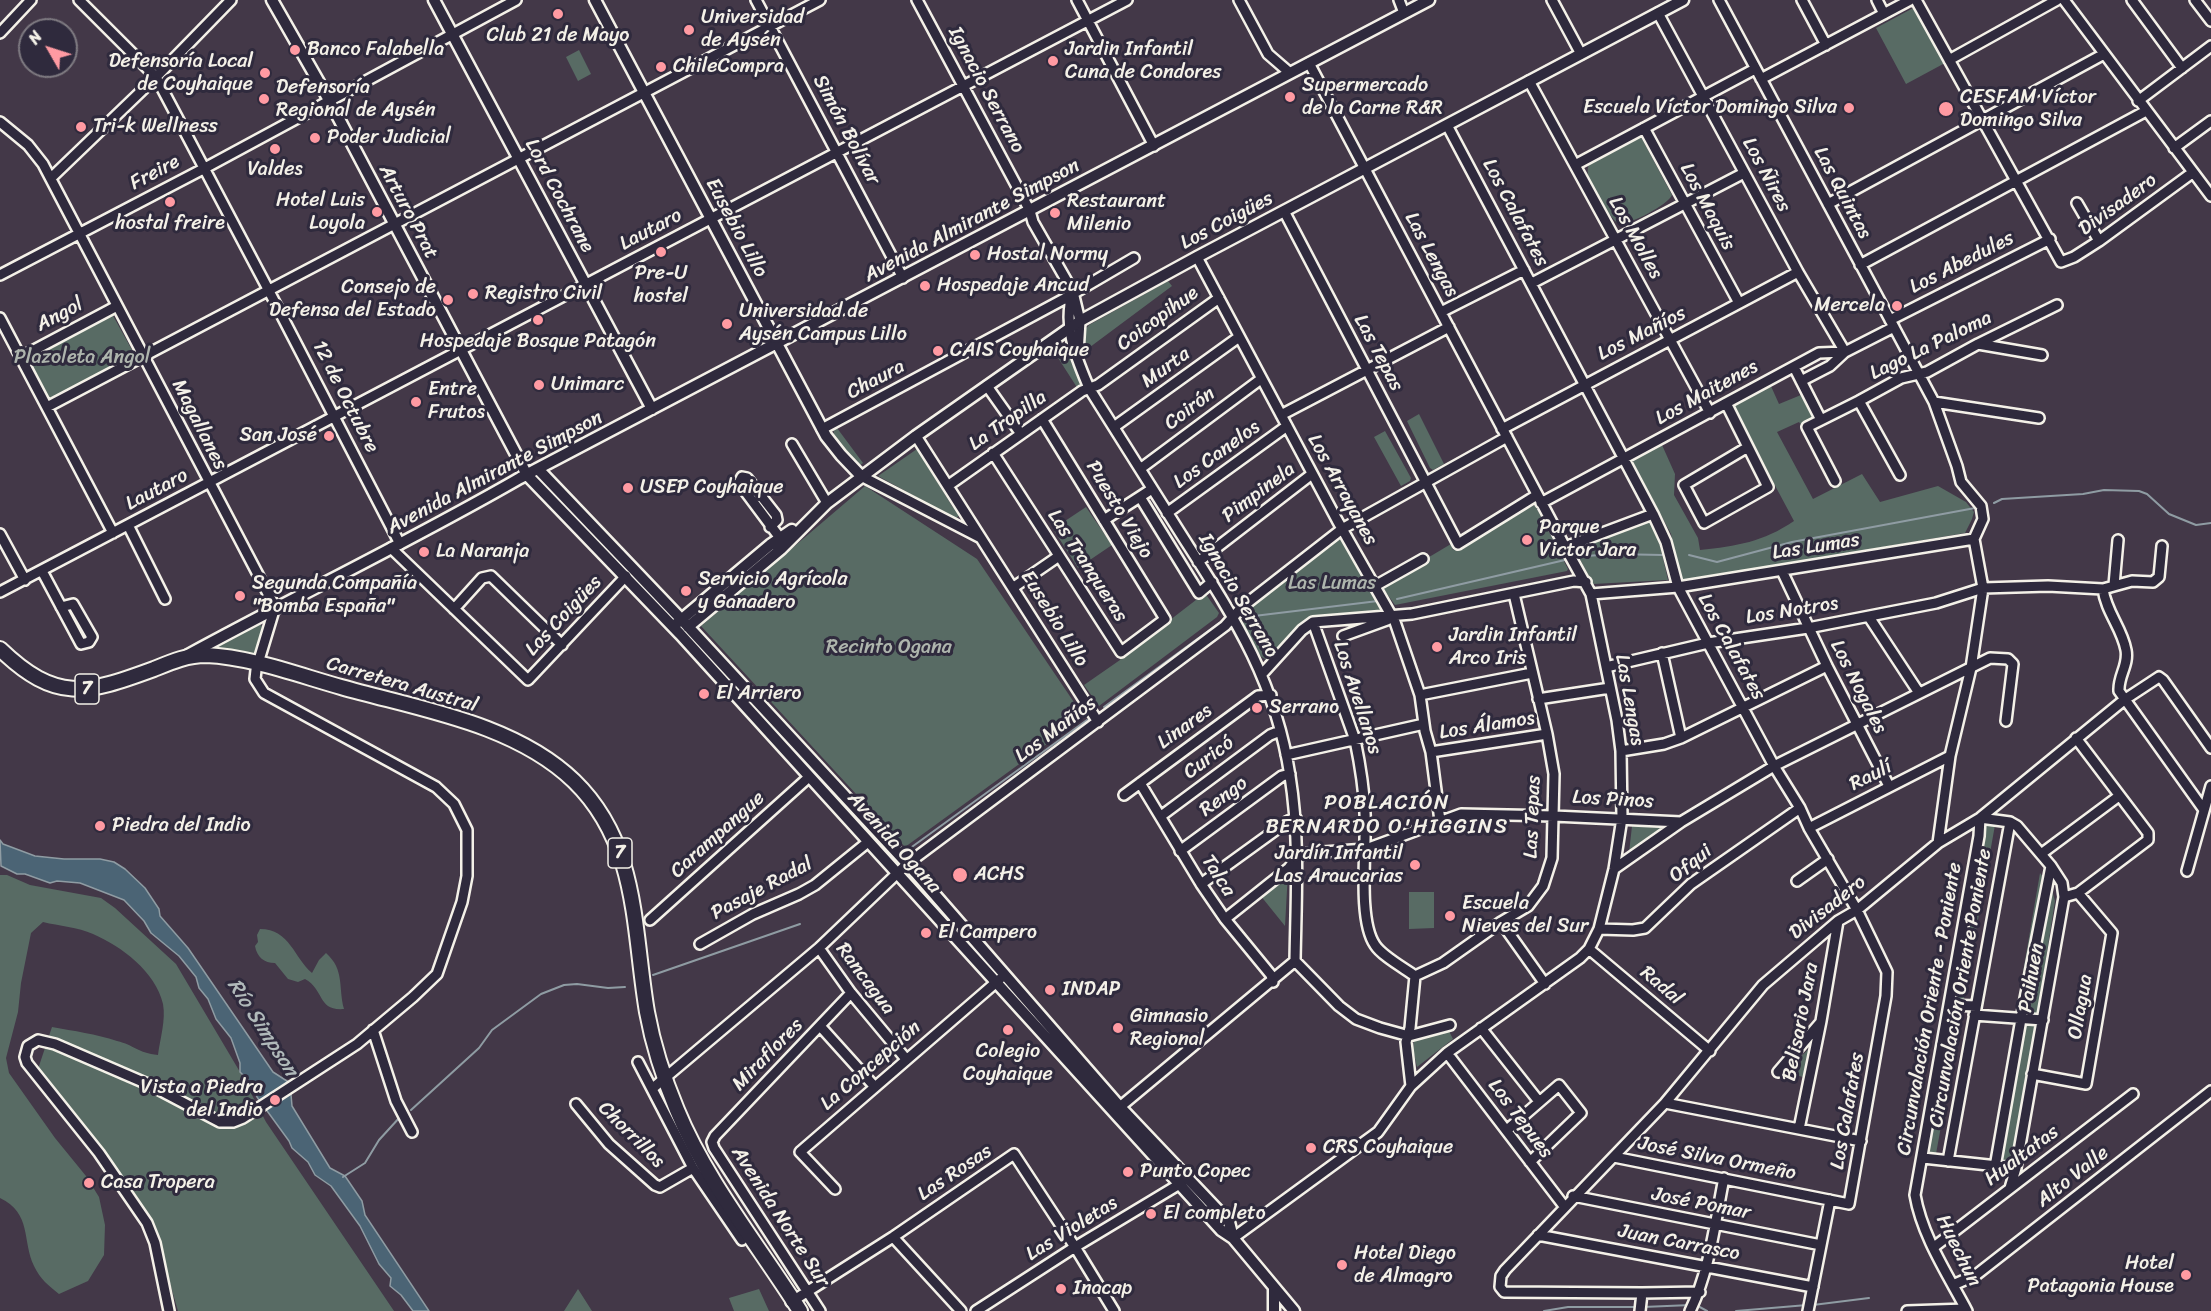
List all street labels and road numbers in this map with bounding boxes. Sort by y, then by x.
street label: Ignacio Serrano [943,23,1029,157]
street label: Simón Bolívar [807,71,885,189]
street label: Los Ñires [1736,134,1796,216]
street label: Lord Cochrane [519,135,599,257]
street label: Las Quintas [1808,143,1876,243]
street label: Freire [126,150,184,196]
street label: Avenida Almirante Simpson [860,154,1084,288]
street label: Los Calafates [1477,155,1553,271]
street label: Los Maquis [1674,159,1740,255]
street label: Arturo Prat [373,161,443,263]
street label: Divisadero [2074,169,2162,241]
street label: Eusebio Lillo [700,174,772,282]
street label: Los Coigües [1177,187,1277,255]
street label: Los Molles [1603,193,1667,283]
street label: Lautaro [616,204,686,256]
street label: Las Lengas [1399,209,1463,301]
street label: Los Abedules [1906,226,2018,300]
street label: Coicopihue [1113,281,1203,357]
street label: Angol [32,293,88,337]
street label: Los Mañíos [1594,302,1690,366]
street label: Lago La Paloma [1866,306,1996,386]
street label: Las Tepas [1348,311,1408,395]
street label: 12 de Octubre [306,337,384,457]
street label: Murta [1137,342,1195,394]
street label: Chaura [843,355,909,405]
street label: Los Maitenes [1652,355,1762,431]
street label: Magallanes [166,376,232,474]
street label: Coirón [1160,382,1220,436]
street label: La Tropilla [964,385,1052,457]
street label: Avenida Almirante Simpson [383,406,607,540]
street label: Los Canelos [1169,416,1265,494]
street label: Los Arrayanes [1302,430,1382,550]
street label: Puesto Viejo [1080,457,1158,563]
street label: Pimpinela [1218,458,1300,528]
street label: Lautaro [122,464,192,516]
street label: Las Tranqueras [1042,505,1132,627]
street label: Las Lumas [1771,528,1861,566]
street label: Ignacio Serrano [1193,530,1283,662]
street label: Eusebio Lillo [1015,566,1093,672]
street label: Los Coigües [521,571,607,661]
street label: Los Calafates [1692,589,1770,705]
street label: Los Notros [1744,592,1840,630]
street label: Los Nogales [1824,636,1892,738]
street label: Los Avellanos [1327,638,1387,758]
street label: Carretera Austral [324,652,480,718]
street label: Las Lengas [1609,652,1649,748]
road number: 7 [75,674,99,704]
street label: Los Mañíos [1011,692,1101,768]
street label: Linares [1153,699,1217,755]
street label: Los Álamos [1438,707,1536,745]
street label: Curicó [1179,731,1239,785]
street label: Raulí [1846,755,1896,797]
street label: Rengo [1195,772,1253,822]
street label: Las Tepas [1520,775,1546,859]
street label: Carampangue [666,786,770,884]
street label: Los Pinos [1572,786,1654,814]
street label: Avenida Ogana [842,787,946,899]
road number: 7 [608,838,632,868]
street label: Ofqui [1665,840,1717,888]
street label: Circunvalación Oriente Poniente [1925,847,1997,1129]
street label: Talca [1196,851,1240,901]
street label: Pasaje Radal [707,852,817,926]
street label: Circunvalación Oriente - Poniente [1892,861,1968,1157]
street label: Divisadero [1785,871,1871,945]
street label: Rancagua [830,938,900,1020]
street label: Paihuen [2014,941,2050,1015]
street label: Radal [1635,961,1687,1011]
street label: Belisario Jara [1778,961,1824,1083]
street label: Ollagua [2064,973,2098,1041]
street label: Miraflores [727,1014,809,1096]
street label: La Concepción [816,1016,926,1116]
street label: Los Calafates [1826,1051,1870,1171]
street label: Los Tepues [1482,1074,1558,1164]
street label: Chorrillos [593,1097,669,1173]
street label: Hualtatas [1980,1120,2064,1192]
street label: José Silva Ormeño [1636,1132,1798,1186]
street label: Las Rosas [913,1139,997,1207]
street label: Alto Valle [2032,1141,2114,1213]
street label: Avenida Norte Sur [726,1142,834,1292]
street label: José Pomar [1650,1183,1752,1225]
street label: Las Violetas [1022,1191,1122,1267]
street label: Huechun [1930,1211,1986,1291]
street label: Juan Carrasco [1616,1219,1742,1267]

